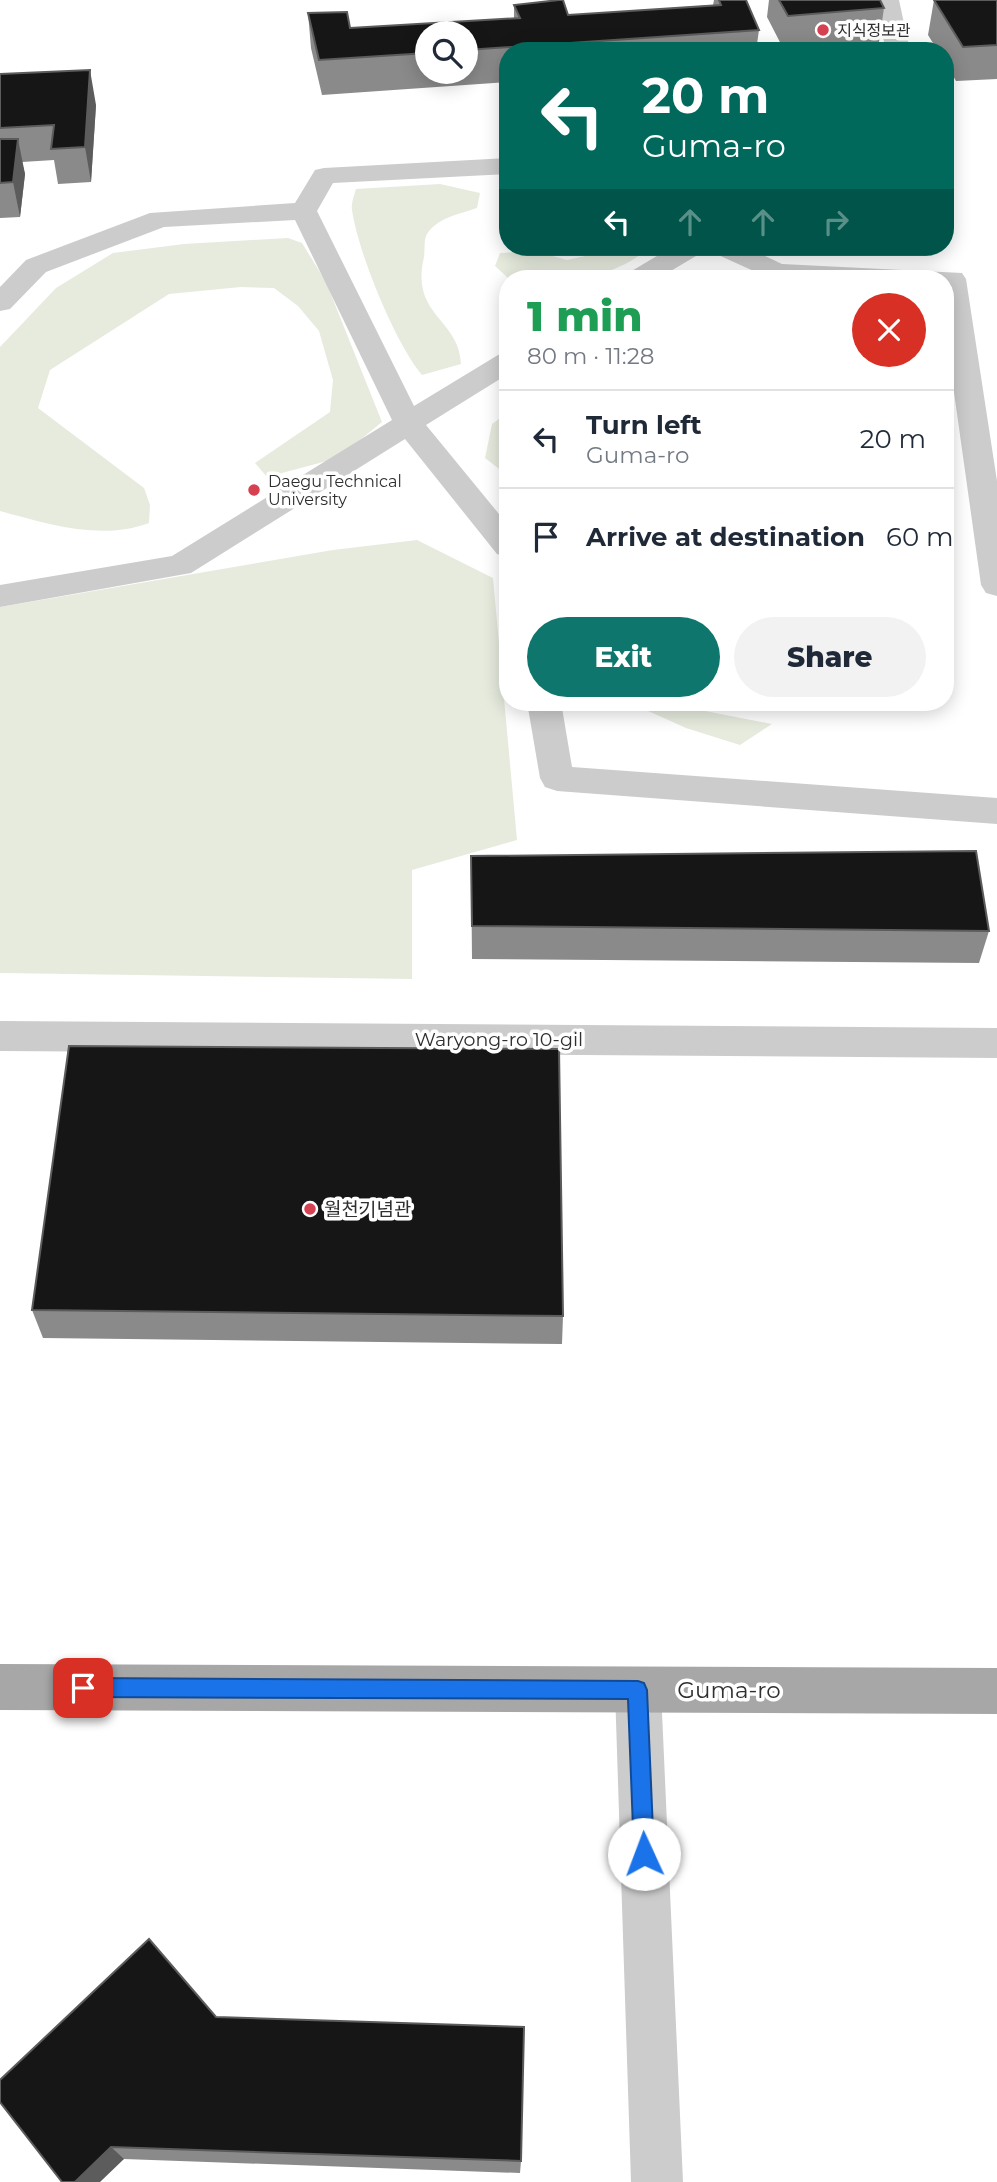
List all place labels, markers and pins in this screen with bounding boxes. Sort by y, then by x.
place label: 지식정보관 [837,21,911,40]
marker: 지식정보관 [815,22,831,38]
place label: Daegu Technical University [268,472,402,509]
marker: Daegu Technical University [246,482,262,498]
place label: 월천기념관 [324,1198,411,1221]
marker: 월천기념관 [302,1201,318,1217]
pin [53,1658,113,1718]

